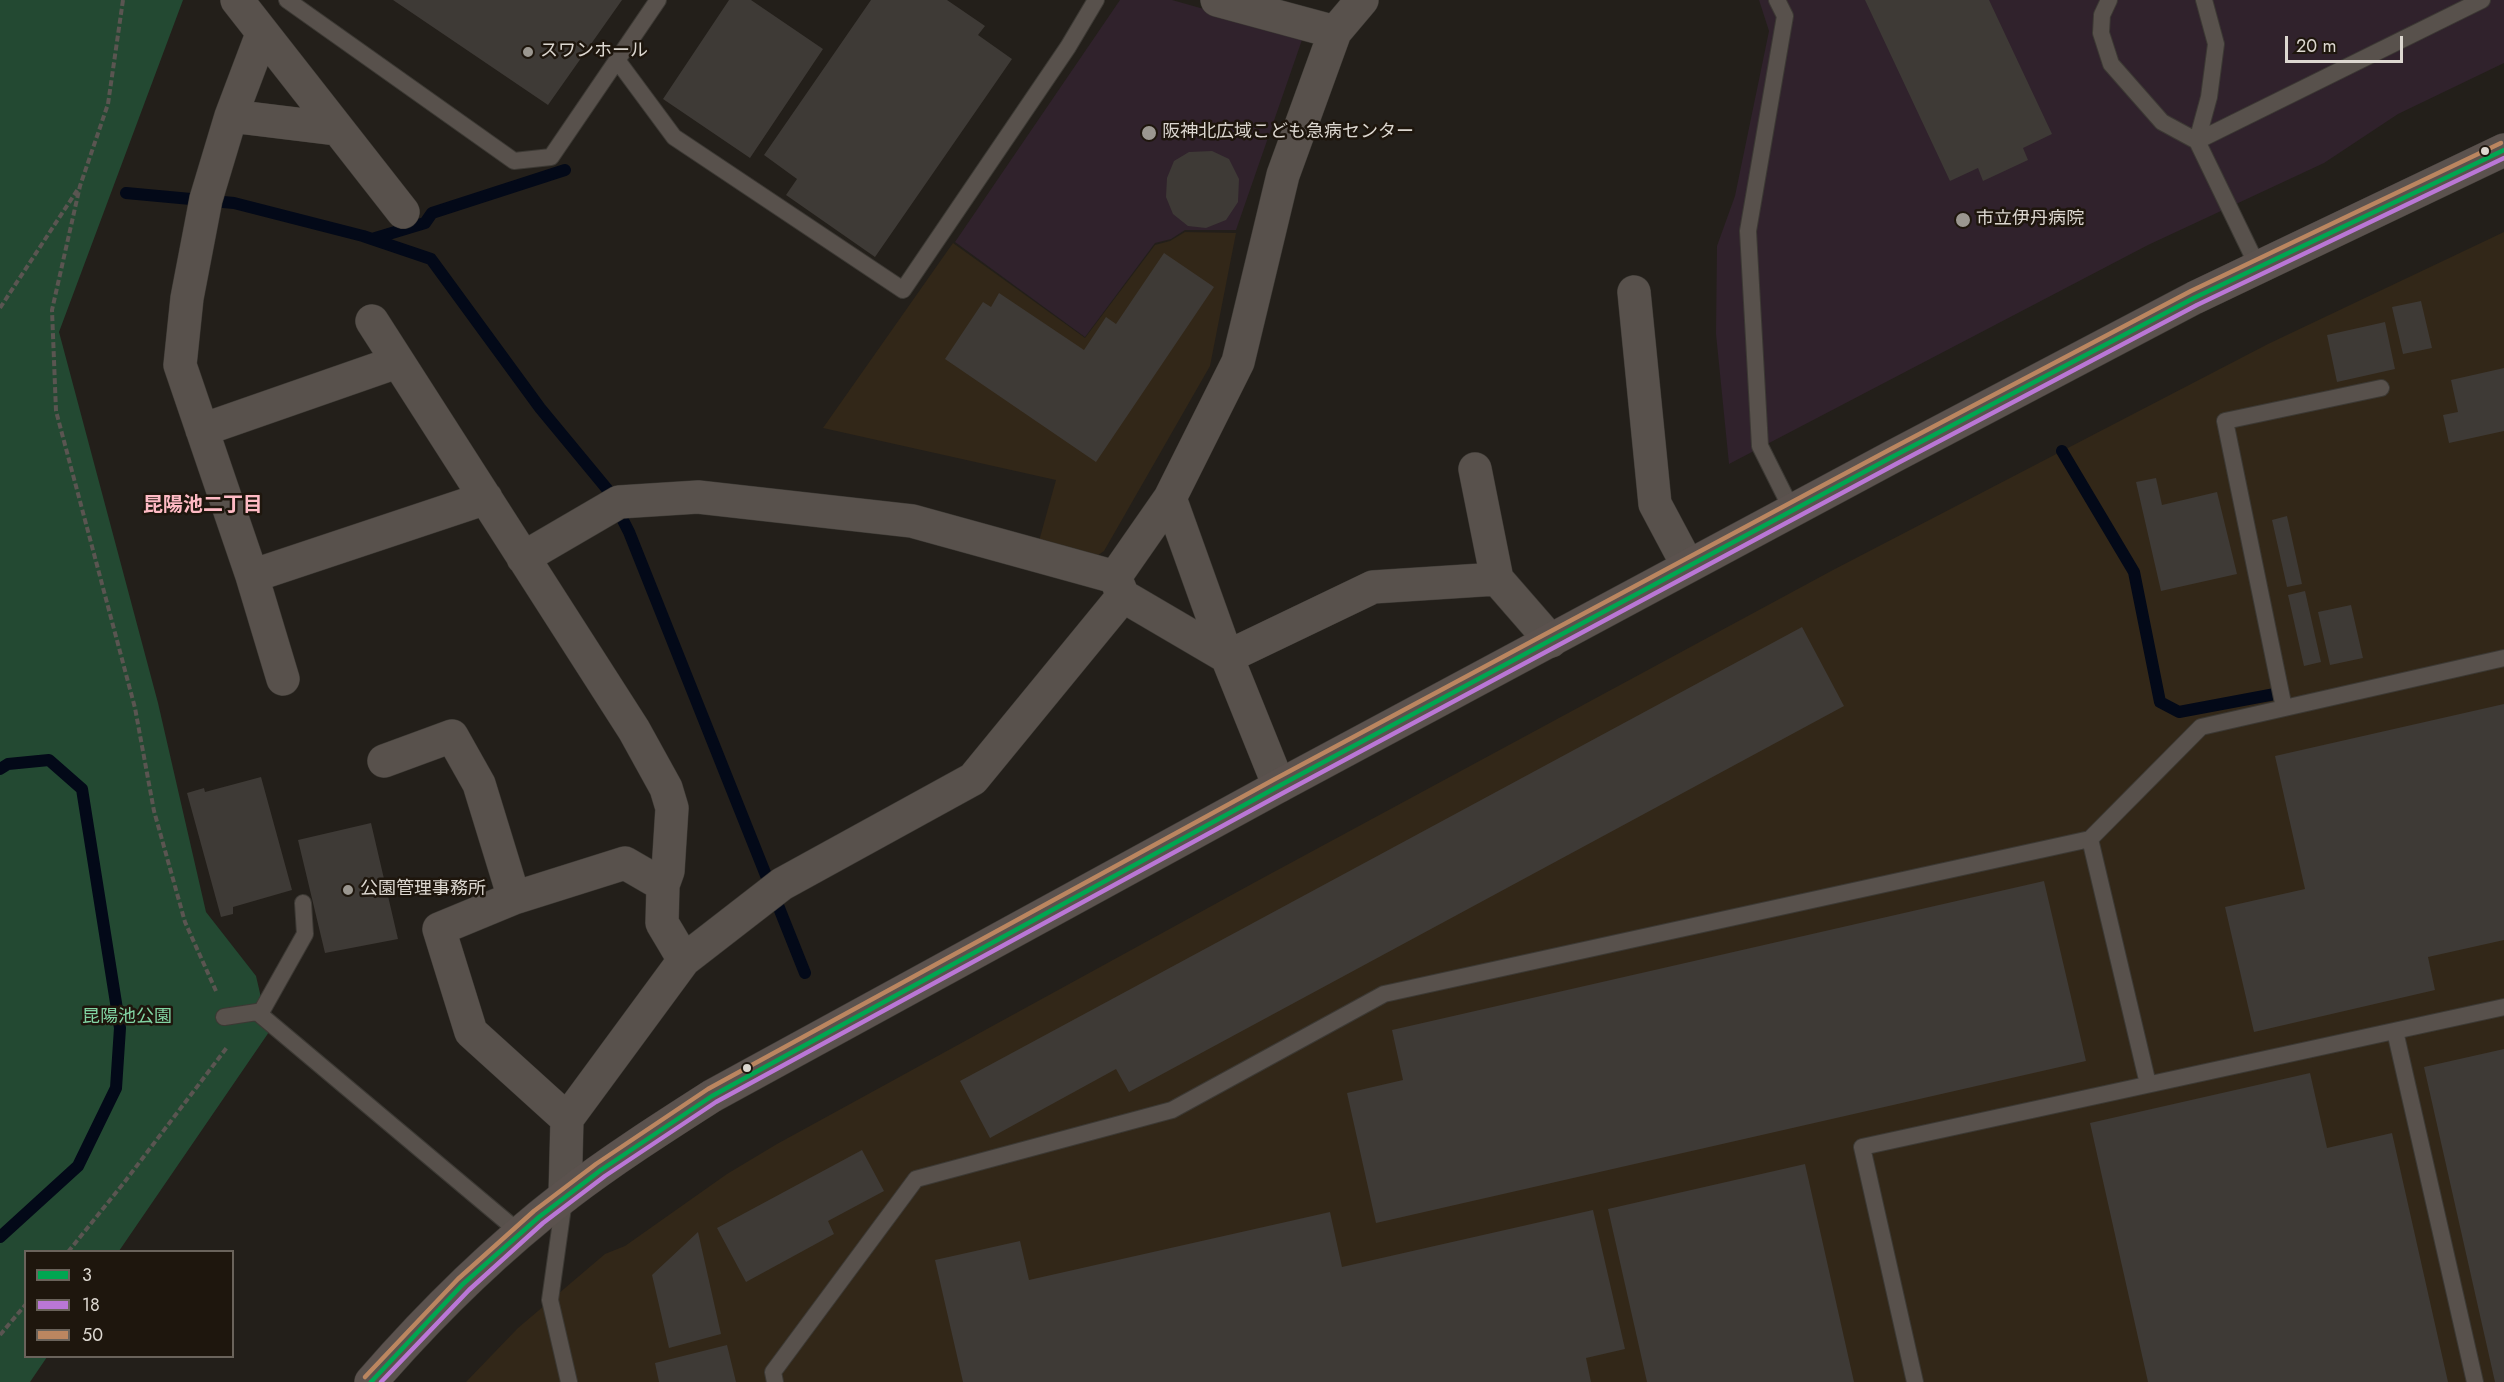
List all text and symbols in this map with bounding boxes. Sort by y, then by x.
scale bar [2288,24,2406,62]
text: 20 m [2296,33,2336,59]
place label: スワンホール [540,41,648,63]
marker: スワンホール [521,45,535,59]
place label: 阪神北広域こども急病センター [1162,122,1414,144]
marker: 阪神北広域こども急病センター [1140,124,1158,142]
unlabelled marker [2479,145,2491,157]
place label: 市立伊丹病院 [1976,209,2084,231]
marker: 市立伊丹病院 [1954,211,1972,229]
district label: 昆陽池二丁目 [143,494,263,518]
place label: 公園管理事務所 [360,879,486,901]
marker: 公園管理事務所 [341,883,355,897]
park label: 昆陽池公園 [82,1007,172,1029]
unlabelled marker [741,1062,753,1074]
legend [24,1250,234,1358]
text: 3 [82,1262,92,1288]
text: 18 [82,1292,100,1318]
text: 50 [82,1322,103,1348]

